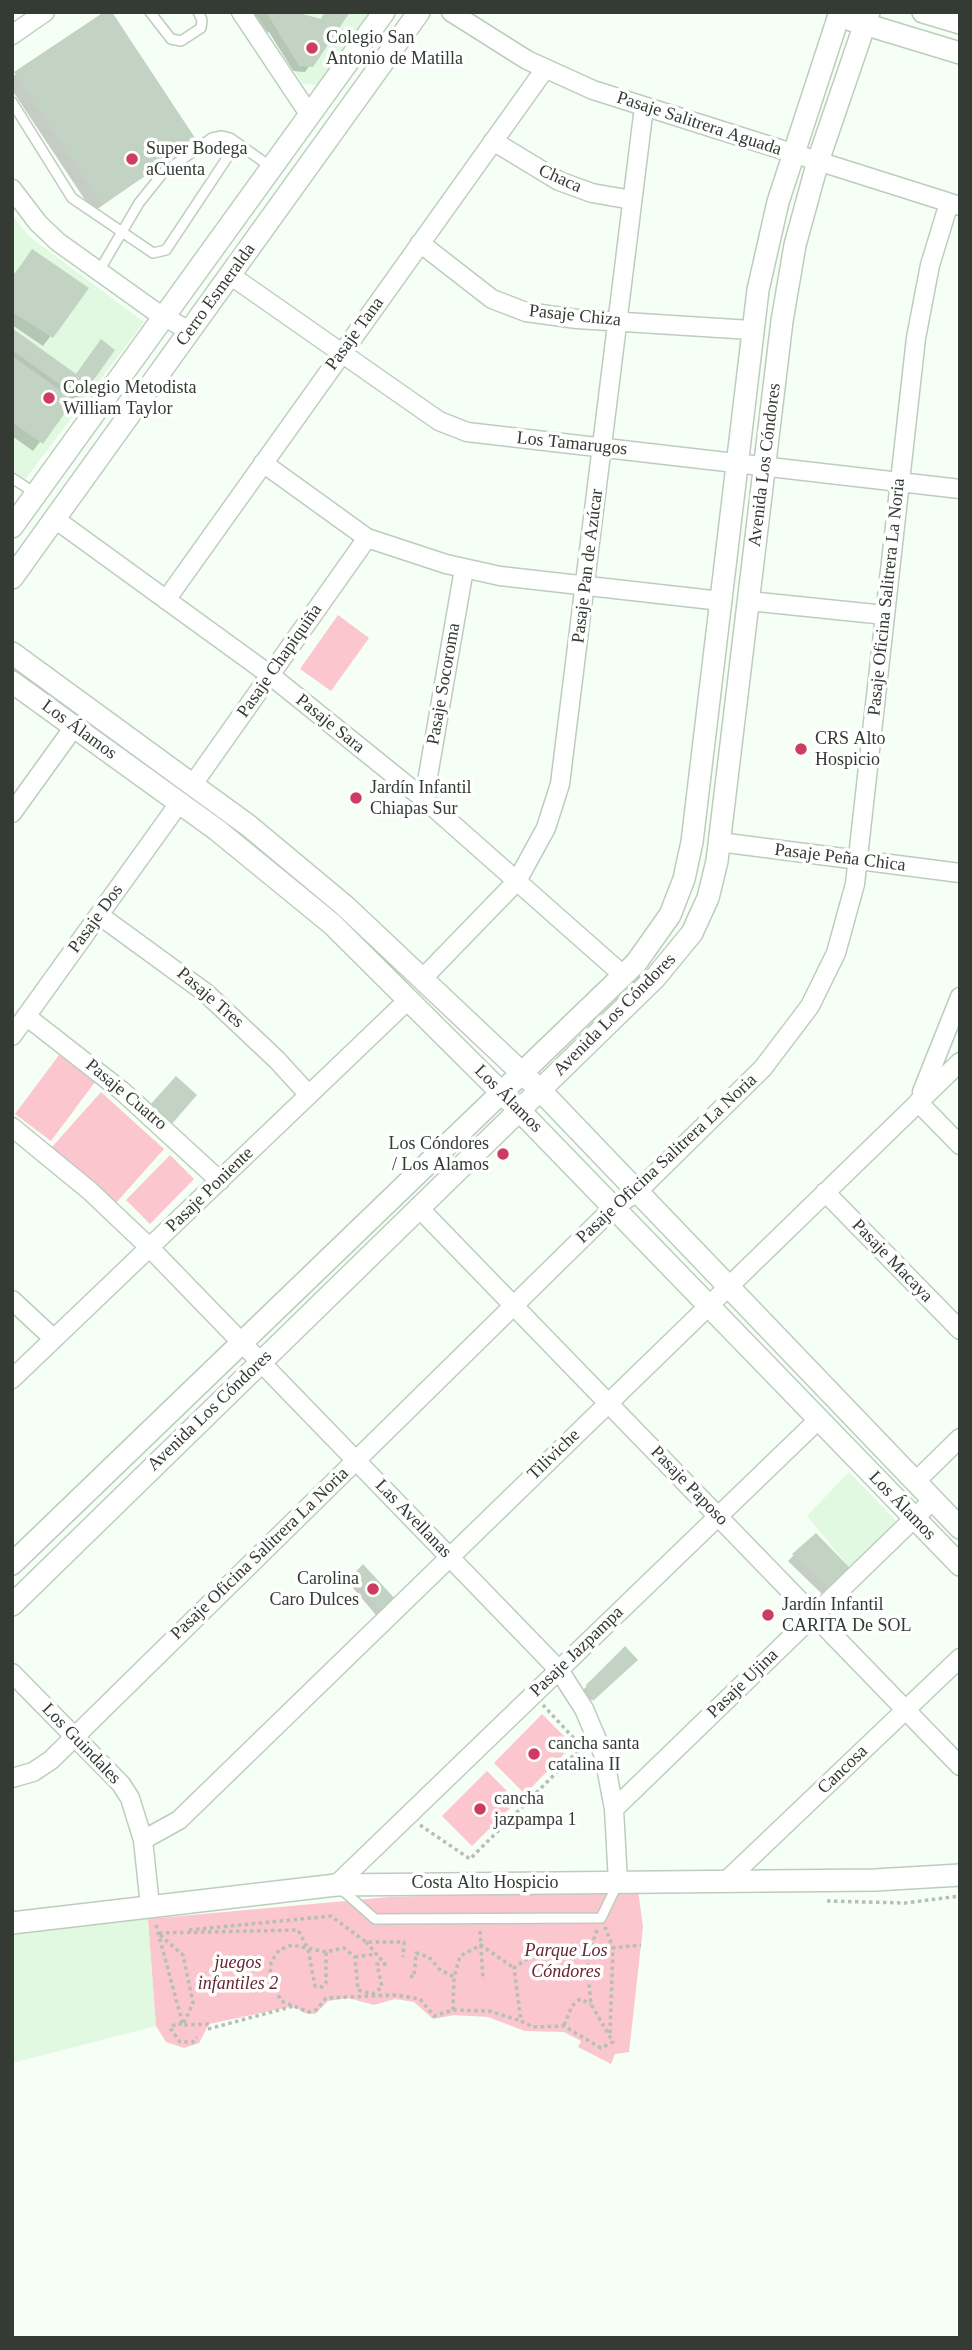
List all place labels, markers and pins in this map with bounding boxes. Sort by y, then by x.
place label: Colegio San Antonio de Matilla [326,27,463,70]
marker: Colegio San Antonio de Matilla [304,40,320,56]
place label: Super Bodega aCuenta [146,138,247,180]
marker: Super Bodega aCuenta [124,151,140,167]
place label: Colegio Metodista William Taylor [63,377,196,420]
marker: Colegio Metodista William Taylor [41,390,57,406]
place label: CRS Alto Hospicio [815,728,886,770]
marker: CRS Alto Hospicio [793,741,809,757]
place label: Jardín Infantil Chiapas Sur [370,777,471,820]
marker: Jardín Infantil Chiapas Sur [348,790,364,806]
place label: Los Cóndores / Los Alamos [389,1133,489,1176]
marker: Los Cóndores / Los Alamos [495,1146,511,1162]
place label: Carolina Caro Dulces [270,1568,359,1610]
marker: Carolina Caro Dulces [365,1581,381,1597]
place label: Jardín Infantil CARITA De SOL [782,1594,912,1636]
marker: Jardín Infantil CARITA De SOL [760,1607,776,1623]
place label: cancha santa catalina II [548,1733,639,1776]
marker: cancha santa catalina II [526,1746,542,1762]
place label: cancha jazpampa 1 [494,1788,576,1830]
marker: cancha jazpampa 1 [472,1801,488,1817]

